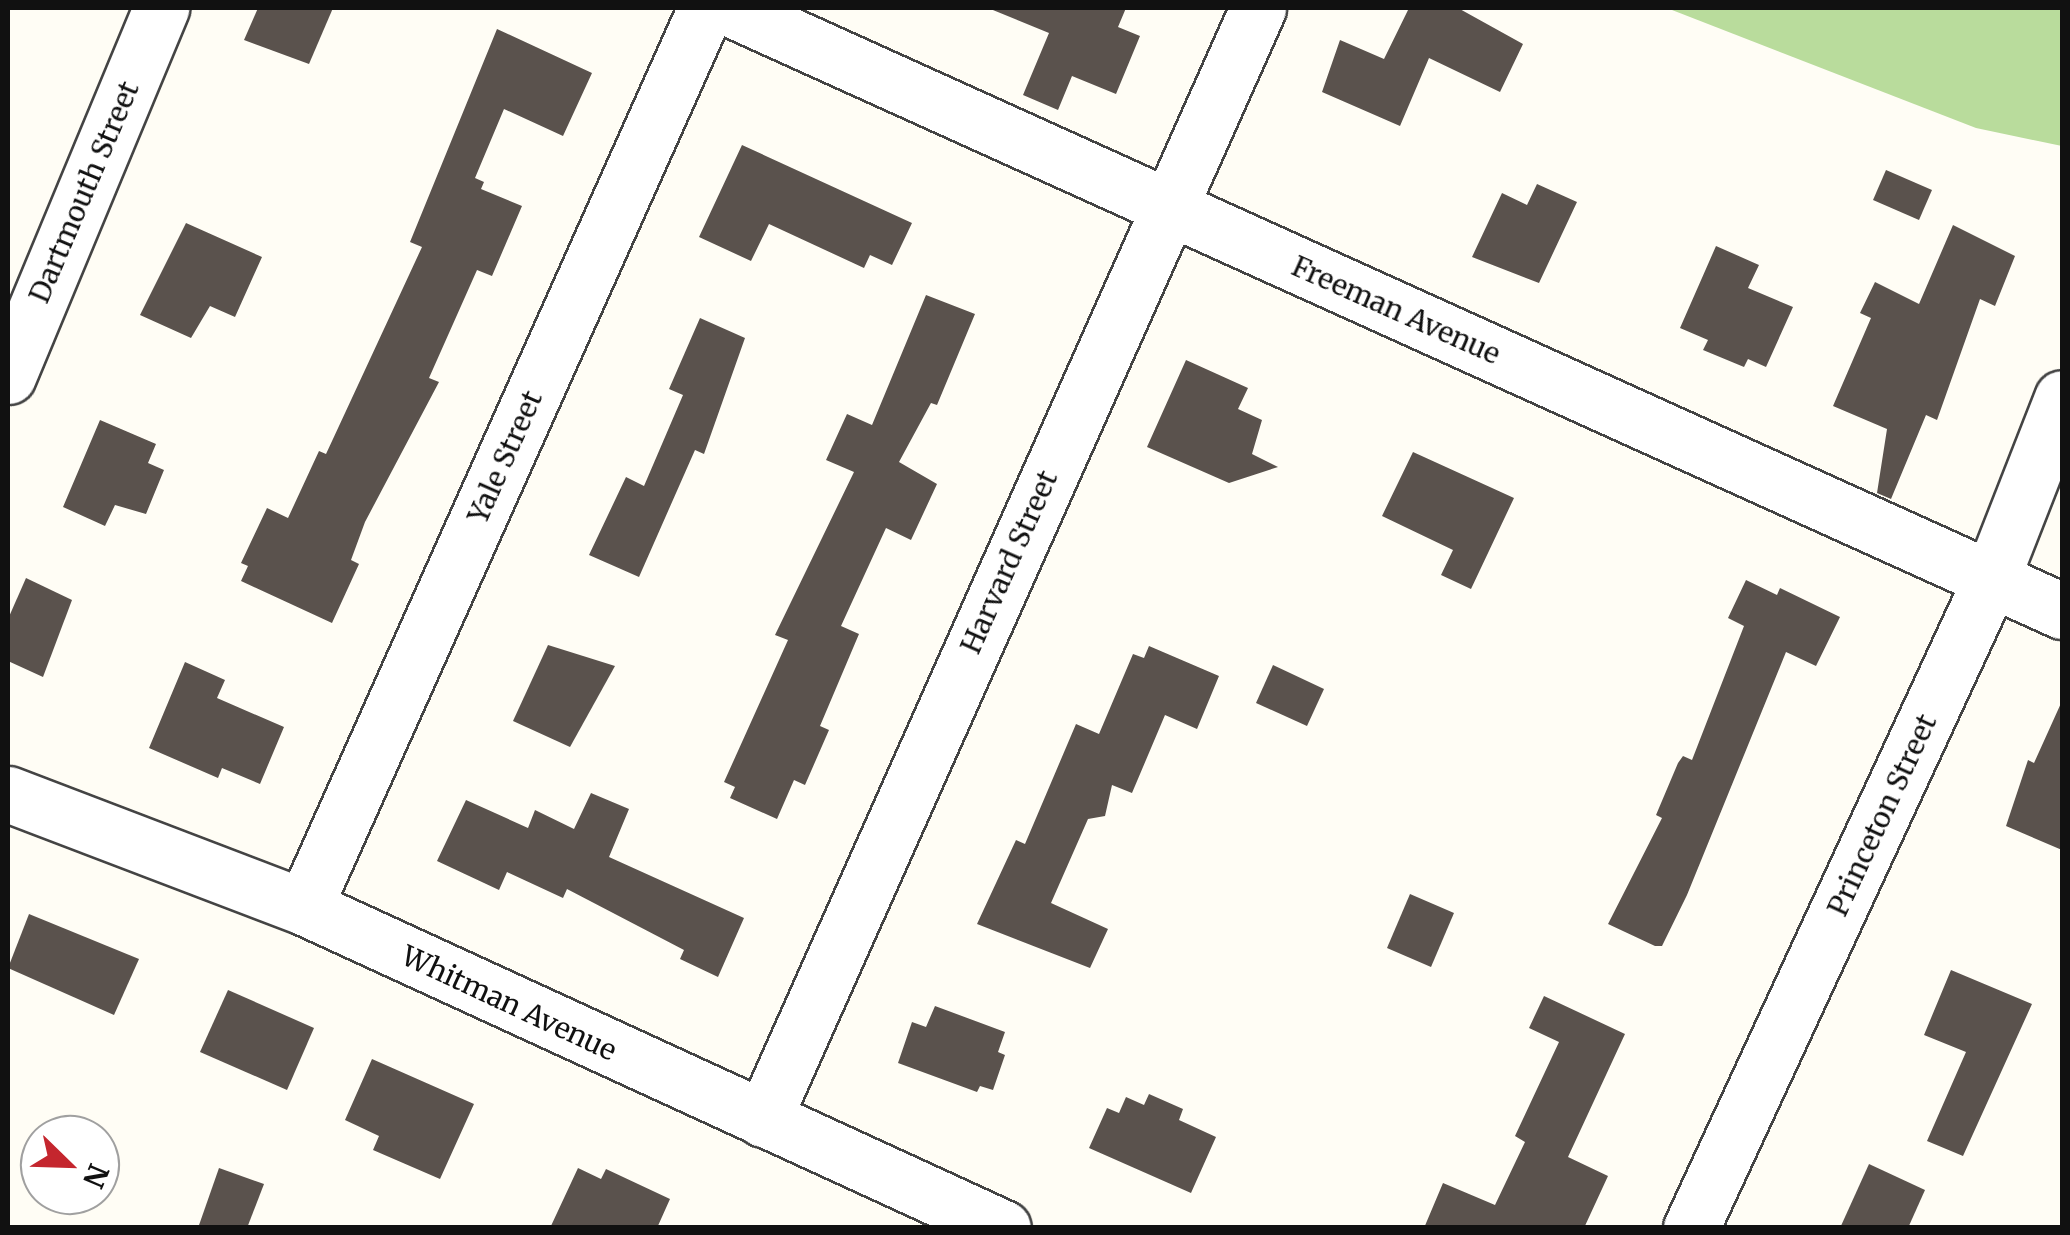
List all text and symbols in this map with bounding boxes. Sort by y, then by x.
street label: Dartmouth Street [22,76,146,308]
street label: Freeman Avenue [1287,249,1505,371]
street label: Yale Street [461,386,549,528]
street label: Harvard Street [954,465,1064,659]
street label: Princeton Street [1821,709,1943,921]
street label: Whitman Avenue [396,939,622,1067]
north arrow [20,1115,120,1215]
text: N [75,1159,117,1193]

